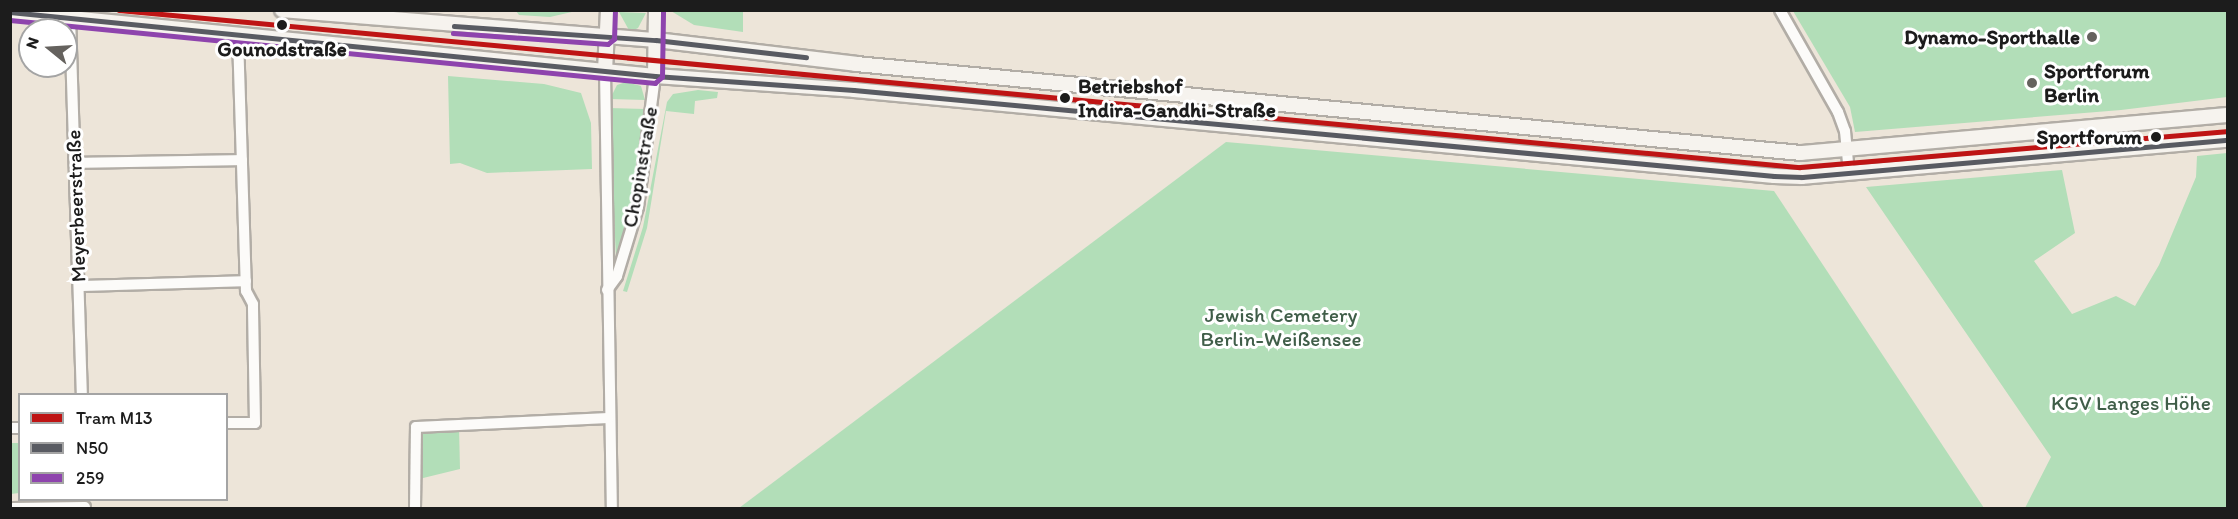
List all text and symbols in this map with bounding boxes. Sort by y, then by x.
marker: Gounodstraße [273,16,291,34]
north arrow [18,18,78,78]
place label: Dynamo-Sporthalle [1904,24,2080,50]
marker: Dynamo-Sporthalle [2085,30,2099,44]
text: N [22,35,43,51]
place label: Gounodstraße [217,36,347,62]
place label: Sportforum Berlin [2044,58,2149,108]
place label: Betriebshof Indira-Gandhi-Straße [1078,73,1276,123]
marker: Sportforum Berlin [2025,76,2039,90]
marker: Betriebshof Indira-Gandhi-Straße [1056,89,1074,107]
street label: Chopinstraße [617,104,663,230]
place label: Sportforum [2037,124,2142,150]
marker: Sportforum [2147,128,2165,146]
street label: Meyerbeerstraße [61,129,91,283]
park label: Jewish Cemetery Berlin-Weißensee [1200,302,1362,352]
park label: KGV Langes Höhe [2051,390,2211,416]
legend [18,393,228,501]
text: Tram M13 [76,407,153,429]
text: N50 [76,437,109,459]
text: 259 [76,467,104,489]

